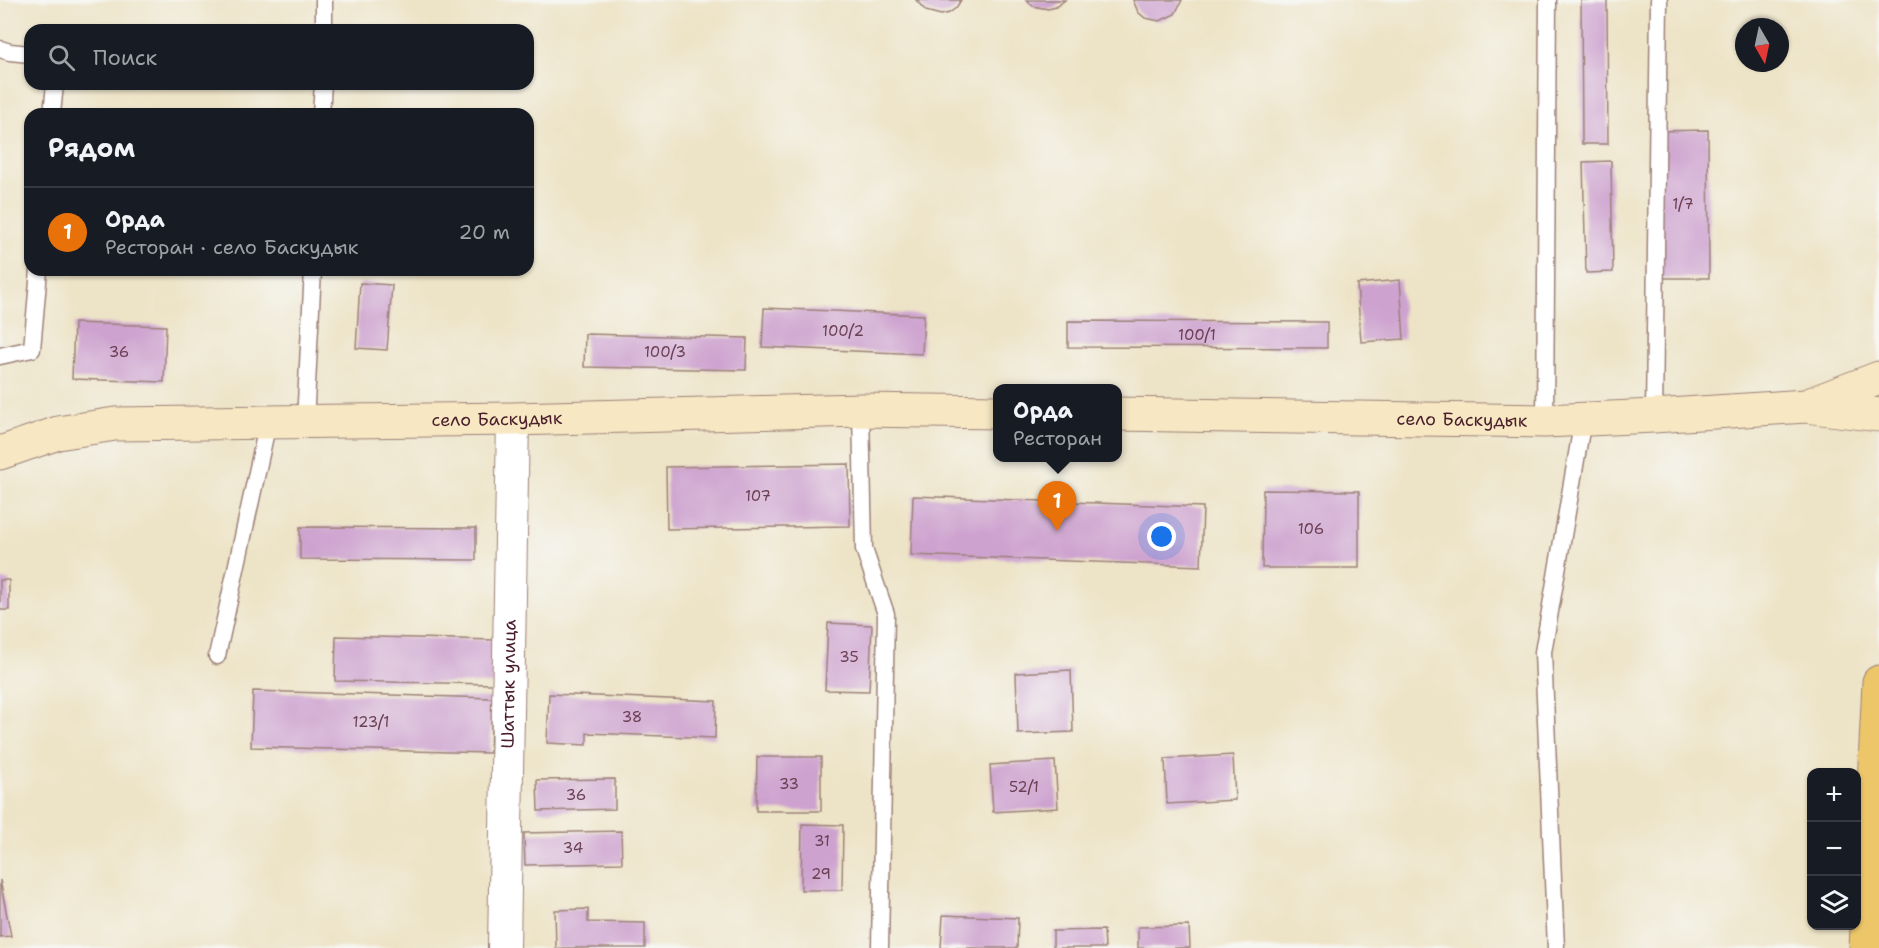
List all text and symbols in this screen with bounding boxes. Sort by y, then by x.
north arrow [1735,18,1789,72]
search box [24,24,534,90]
icon: search [45,41,78,74]
text: Поиск [93,43,157,72]
text: Рядом [48,130,135,165]
house number: 1/7 [1672,194,1694,214]
text: Орда [105,205,165,234]
text: 1 [63,219,72,245]
text: 20 m [459,219,510,245]
text: Ресторан · село Баскудык [105,234,358,260]
house number: 100/2 [822,321,864,341]
house number: 100/1 [1178,325,1216,345]
house number: 36 [109,342,129,362]
house number: 100/3 [644,342,686,362]
popup [993,384,1122,462]
text: Орда [1013,396,1073,425]
street label: село Баскудык [431,406,563,432]
street label: село Баскудык [1396,407,1528,433]
text: Ресторан [1013,425,1102,451]
pin: 1 [1038,482,1076,531]
house number: 107 [745,486,771,506]
house number: 106 [1298,519,1324,539]
your location [1147,522,1176,551]
street label: Шаттык улица [495,619,522,749]
house number: 35 [839,647,859,667]
house number: 38 [622,707,642,727]
house number: 123/1 [353,712,389,732]
map controls [1807,768,1861,930]
button: + [1807,768,1861,822]
house number: 33 [779,774,799,794]
house number: 52/1 [1009,777,1039,797]
house number: 36 [566,785,586,805]
button: − [1807,822,1861,876]
house number: 31 [814,831,830,851]
house number: 34 [563,838,583,858]
house number: 29 [811,864,831,884]
button: layers [1807,876,1861,930]

